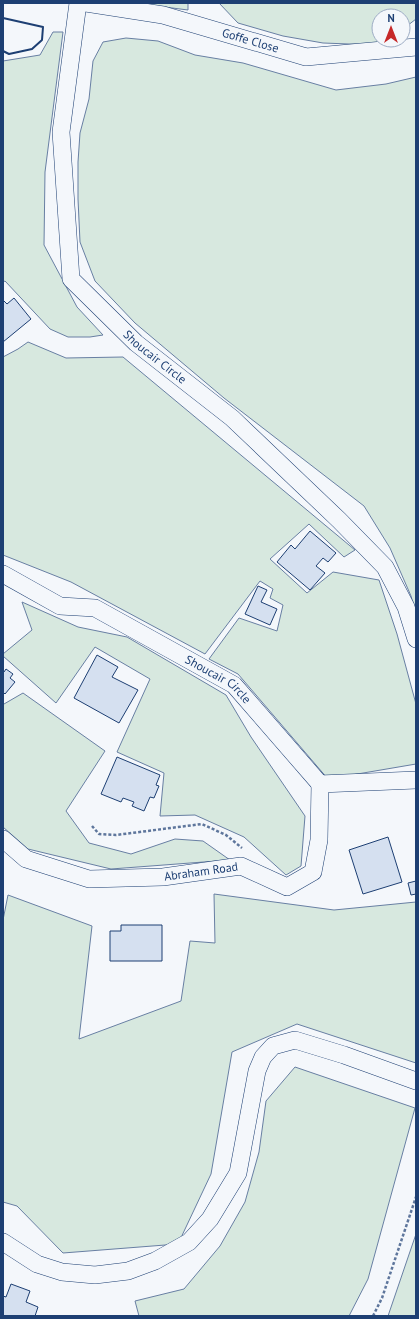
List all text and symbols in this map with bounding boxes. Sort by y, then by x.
north arrow [371,8,411,48]
text: N [387,11,395,25]
street label: Goffe Close [220,25,281,56]
street label: Shoucair Circle [120,327,190,387]
street label: Shoucair Circle [183,651,255,706]
street label: Abraham Road [163,859,239,884]

